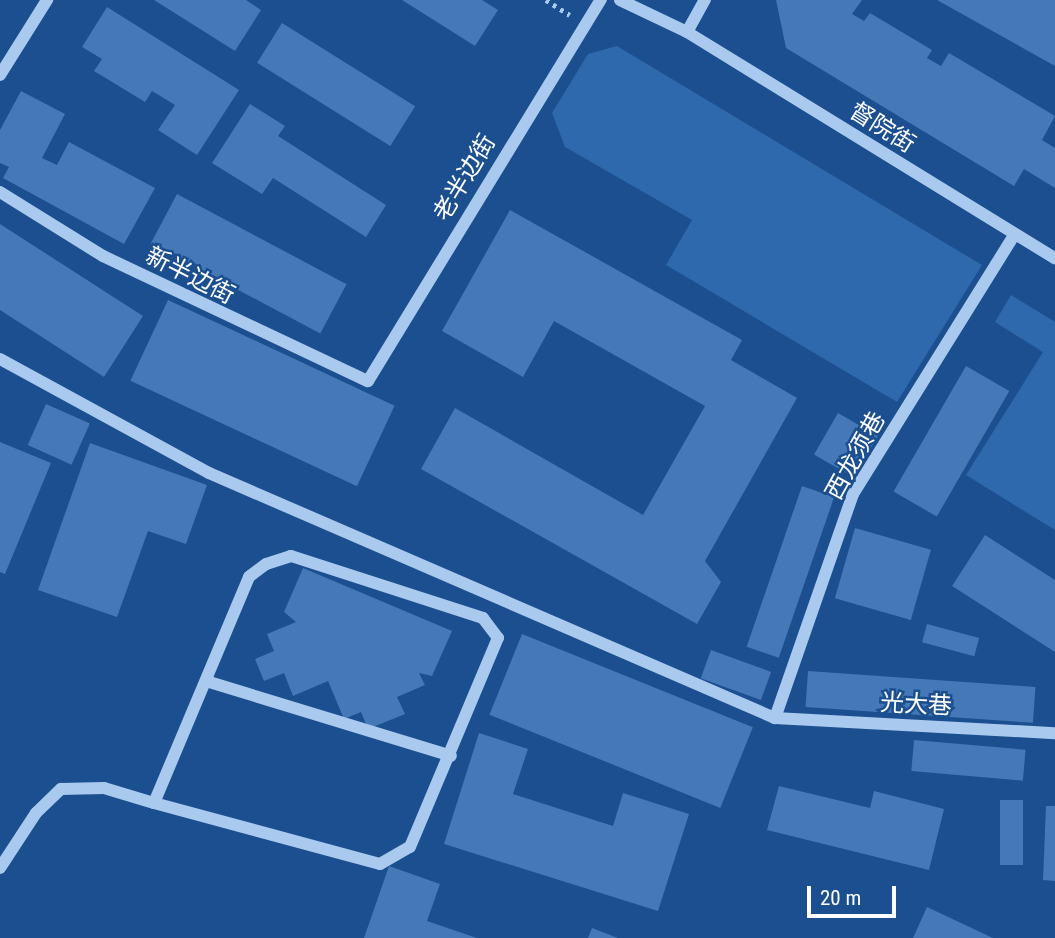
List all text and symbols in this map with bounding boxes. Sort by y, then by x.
street label: 督院街 [844,97,920,159]
street label: 老半边街 [428,129,502,227]
street label: 新半边街 [141,241,239,311]
street label: 西龙须巷 [820,407,892,505]
street label: 光大巷 [879,689,953,721]
scale bar [810,872,899,916]
text: 20 m [820,886,861,910]

